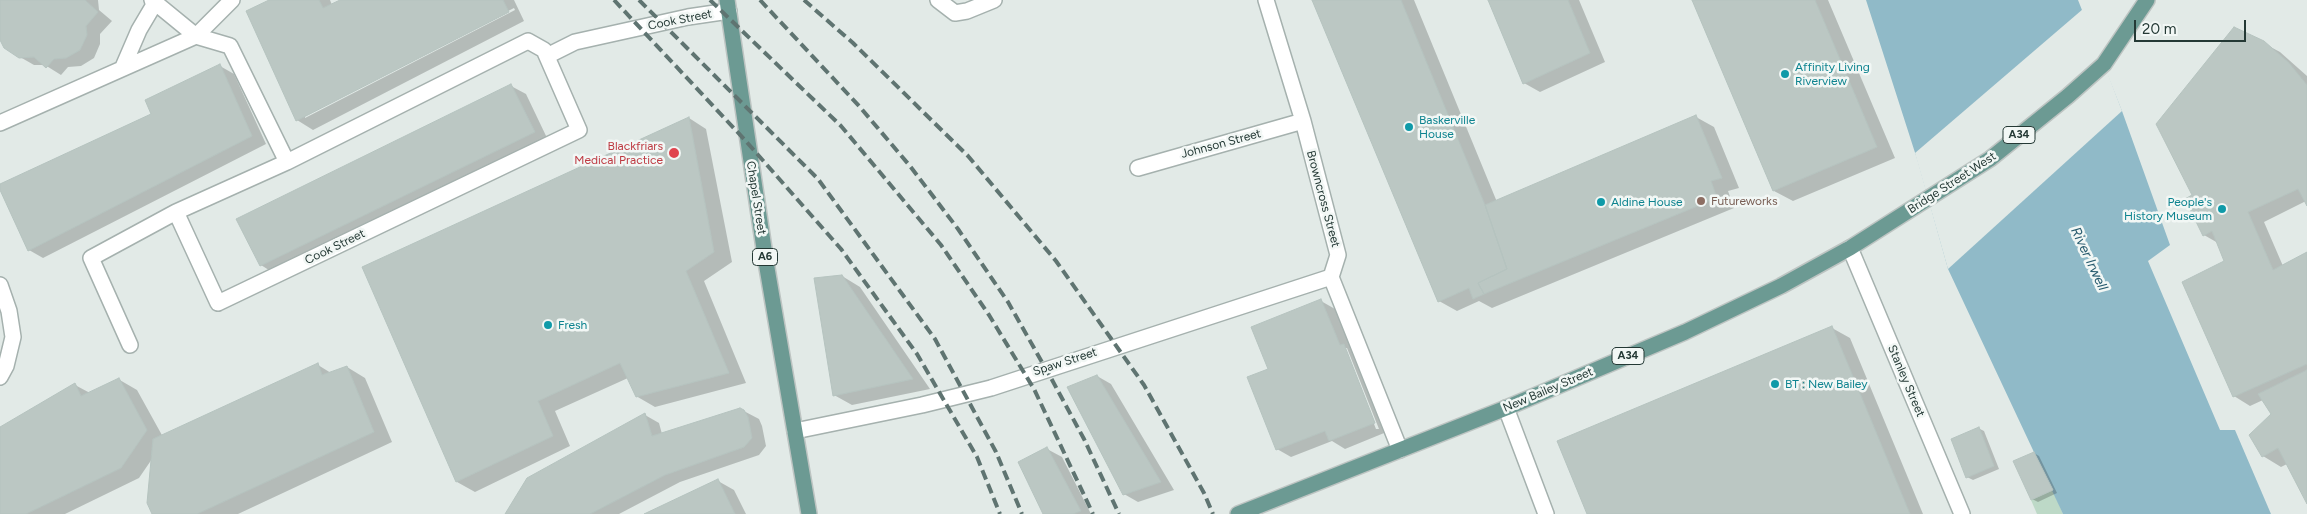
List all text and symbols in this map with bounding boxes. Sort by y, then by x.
street label: Cook Street [647,7,713,33]
scale bar [2137,10,2250,42]
text: 20 m [2142,20,2176,38]
place label: Affinity Living Riverview [1795,60,1870,88]
marker: Affinity Living Riverview [1779,68,1791,80]
place label: Baskerville House [1419,113,1475,141]
marker: Baskerville House [1403,121,1415,133]
street label: Johnson Street [1179,126,1263,162]
road number: A34 [2003,126,2035,144]
place label: Blackfriars Medical Practice [574,139,663,167]
marker: Blackfriars Medical Practice [667,146,681,160]
street label: Browncross Street [1303,149,1343,249]
street label: Bridge Street West [1905,149,1999,217]
street label: Chapel Street [743,160,769,236]
place label: Futureworks [1711,194,1777,208]
place label: Aldine House [1611,195,1683,209]
marker: Futureworks [1695,195,1707,207]
place label: People's History Museum [2124,195,2212,223]
marker: Aldine House [1595,196,1607,208]
marker: People's History Museum [2216,203,2228,215]
water label: River Irwell [2067,224,2111,294]
street label: Cook Street [303,226,367,268]
road number: A6 [752,248,778,266]
place label: Fresh [558,318,587,332]
marker: Fresh [542,319,554,331]
street label: Stanley Street [1884,343,1928,419]
street label: Spaw Street [1031,345,1099,379]
road number: A34 [1612,348,1644,364]
street label: New Bailey Street [1501,365,1595,415]
place label: BT : New Bailey [1785,377,1868,391]
marker: BT : New Bailey [1769,378,1781,390]

